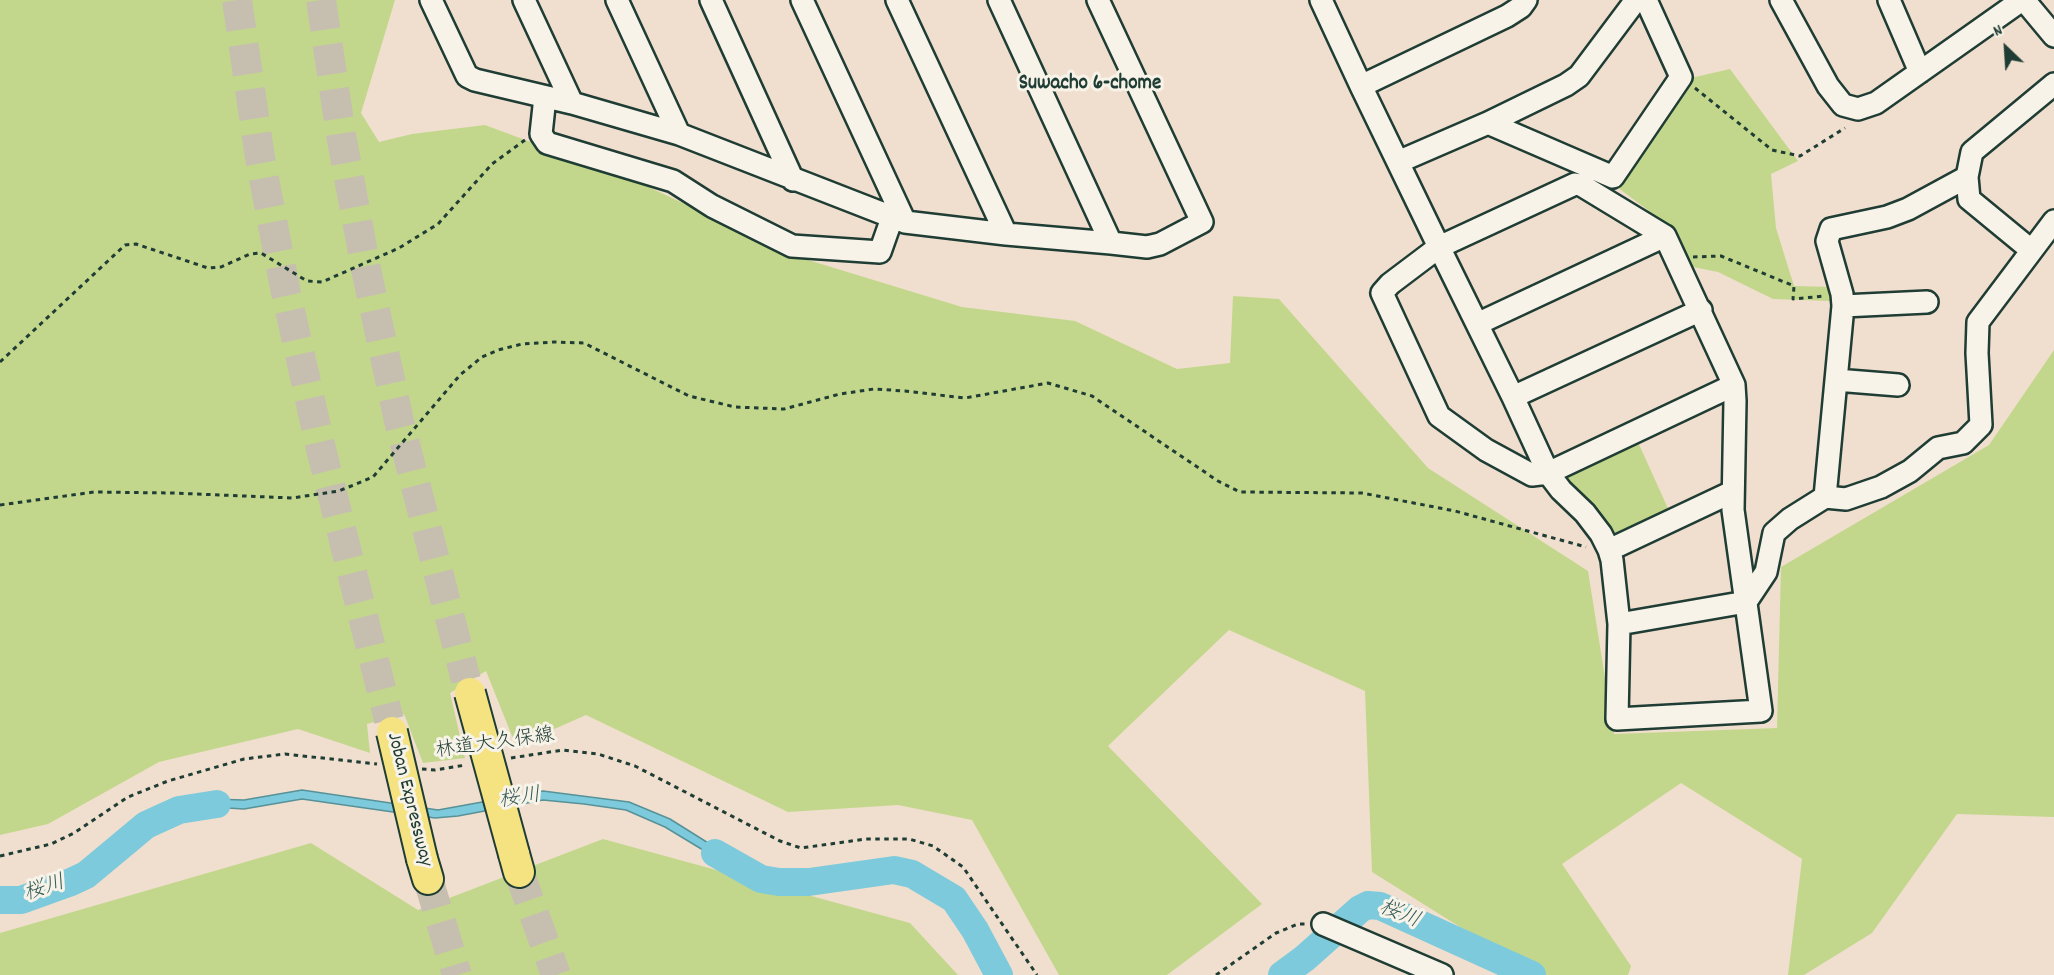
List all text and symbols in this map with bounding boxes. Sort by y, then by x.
north arrow [1976,18,2036,78]
text: N [1990,19,2007,43]
district label: Suwacho 6-chome [1019,72,1161,98]
street label: 林道大久保線 [434,725,556,765]
street label: Joban Expressway [380,731,436,869]
water label: 桜川 [497,785,543,815]
water label: 桜川 [21,872,69,908]
water label: 桜川 [1375,896,1423,936]

